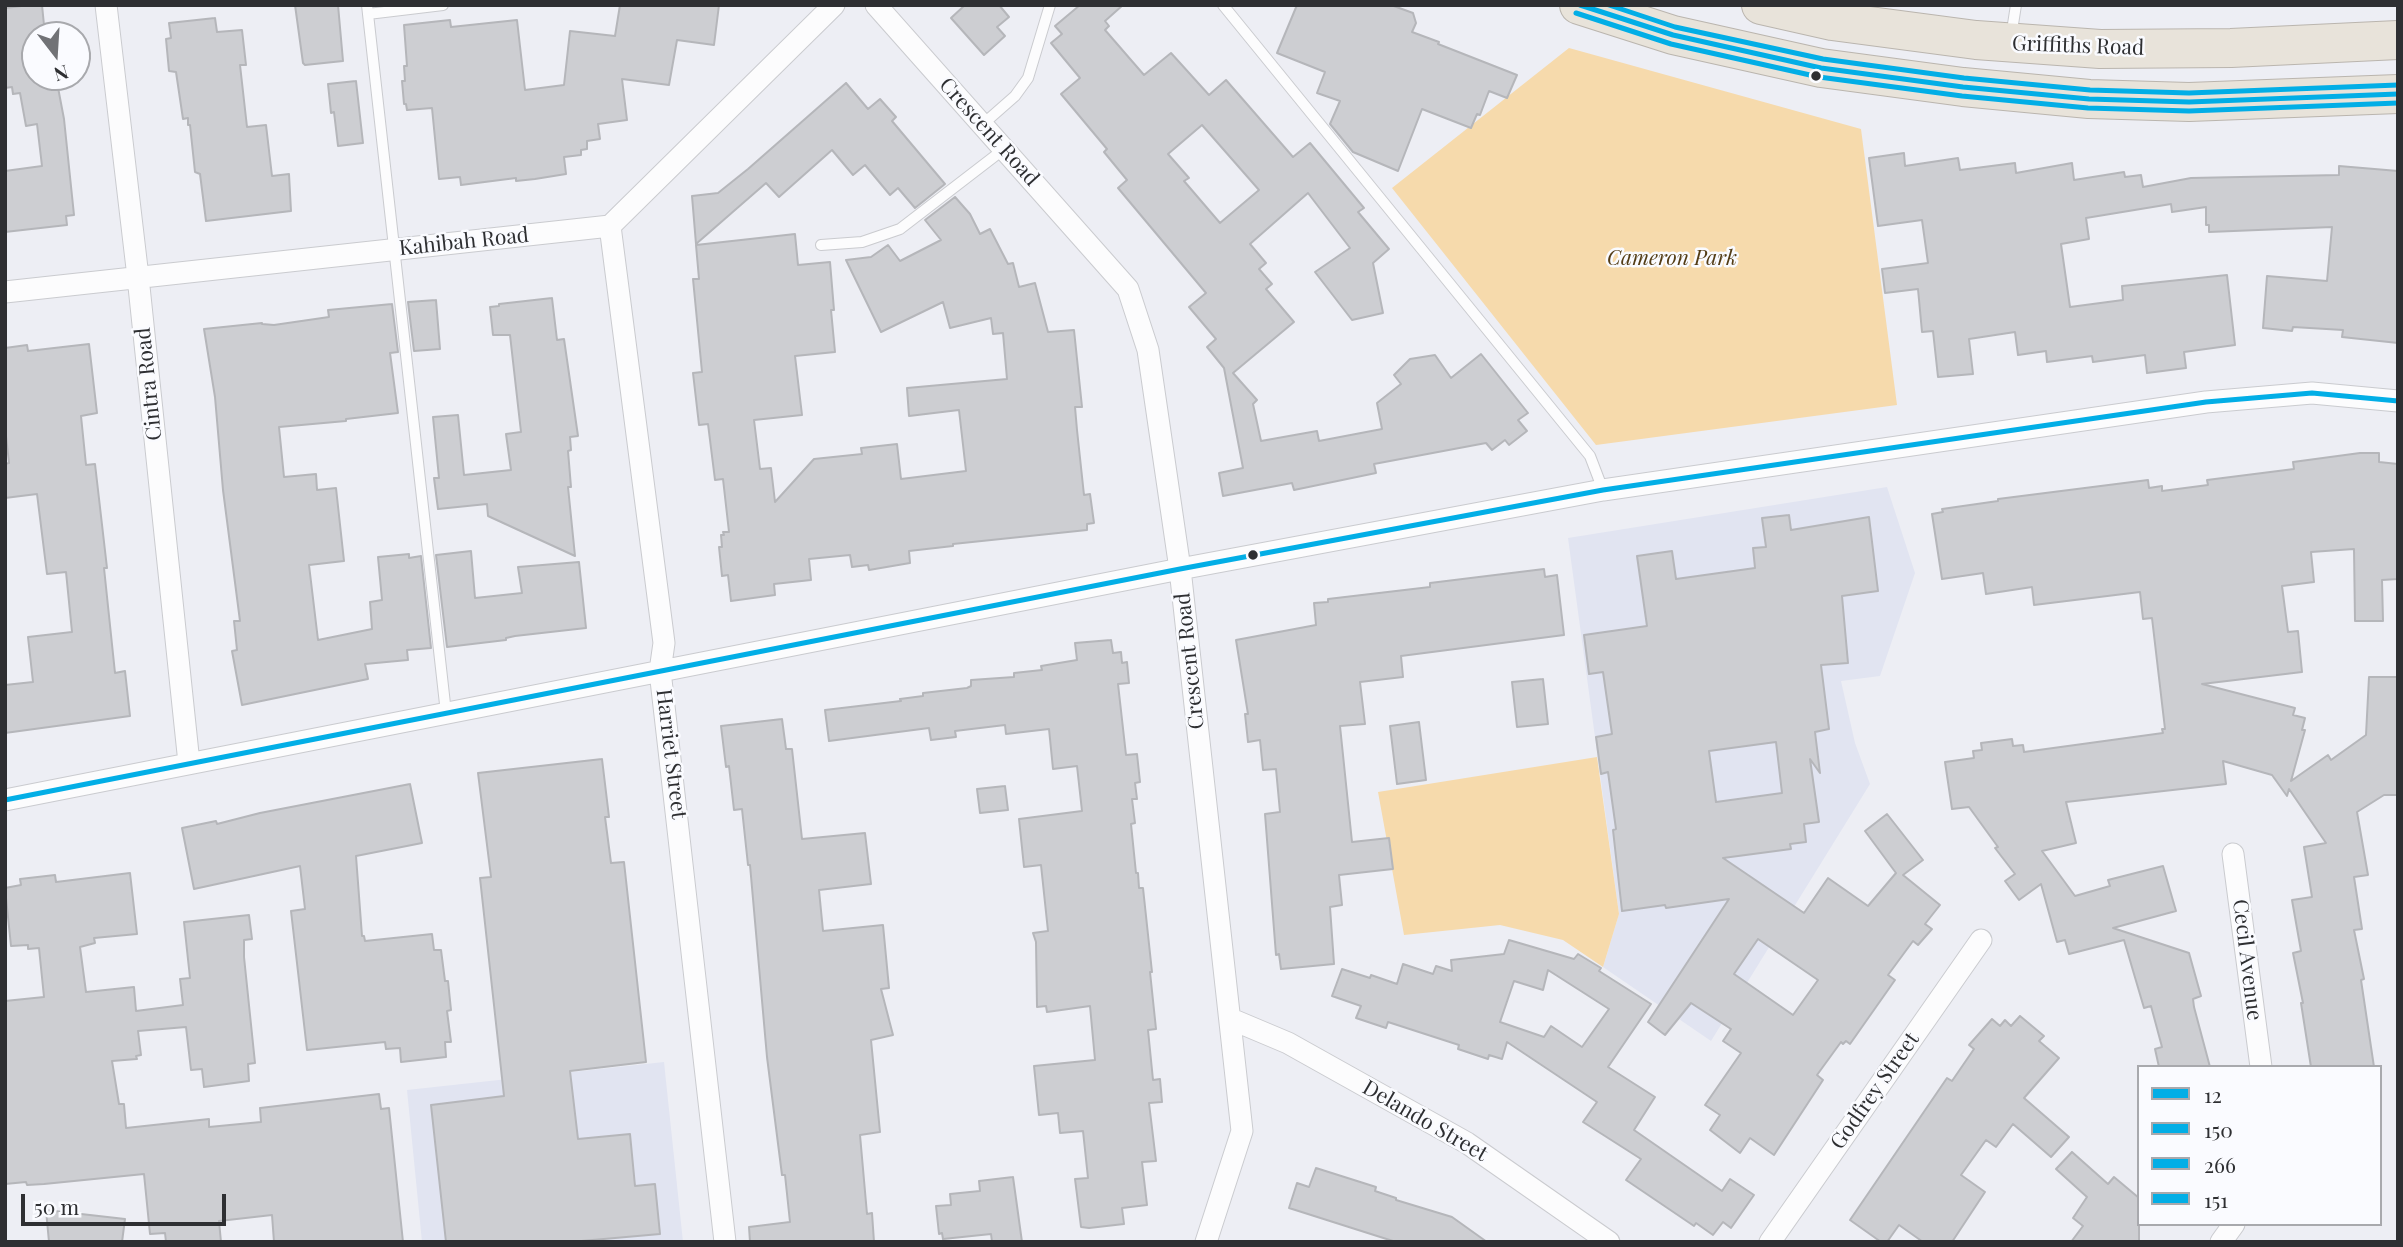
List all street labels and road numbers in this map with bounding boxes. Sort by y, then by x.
street label: Griffiths Road [2011,31,2145,61]
street label: Crescent Road [934,73,1044,191]
street label: Kahibah Road [398,223,530,261]
street label: Cintra Road [131,326,167,442]
street label: Crescent Road [1170,591,1210,731]
street label: Harriet Street [651,688,691,820]
street label: Cecil Avenue [2227,898,2267,1022]
street label: Godfrey Street [1825,1028,1925,1154]
street label: Delando Street [1358,1075,1492,1167]

